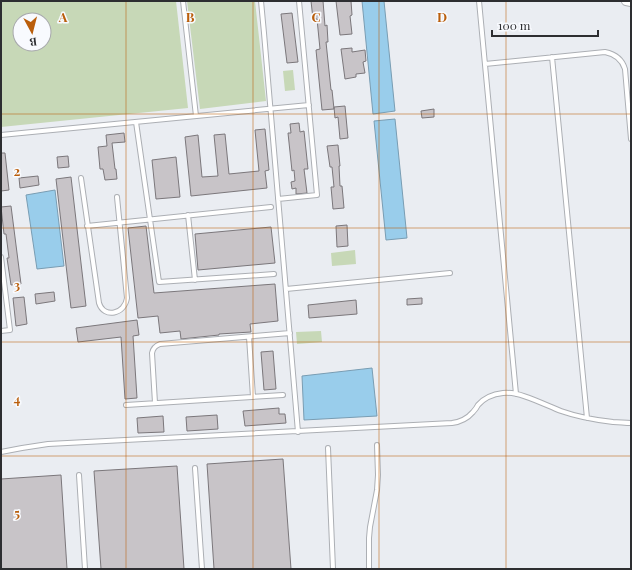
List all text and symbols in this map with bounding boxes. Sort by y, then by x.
text: A [58,8,68,25]
text: B [186,8,195,25]
text: C [311,8,321,25]
text: D [437,8,447,25]
north arrow [12,12,52,52]
scale bar [492,12,598,38]
text: 100 m [498,17,531,33]
text: B [28,35,38,50]
text: 2 [14,162,21,179]
text: 3 [14,276,20,293]
text: 4 [14,390,21,407]
text: 5 [14,504,20,521]

